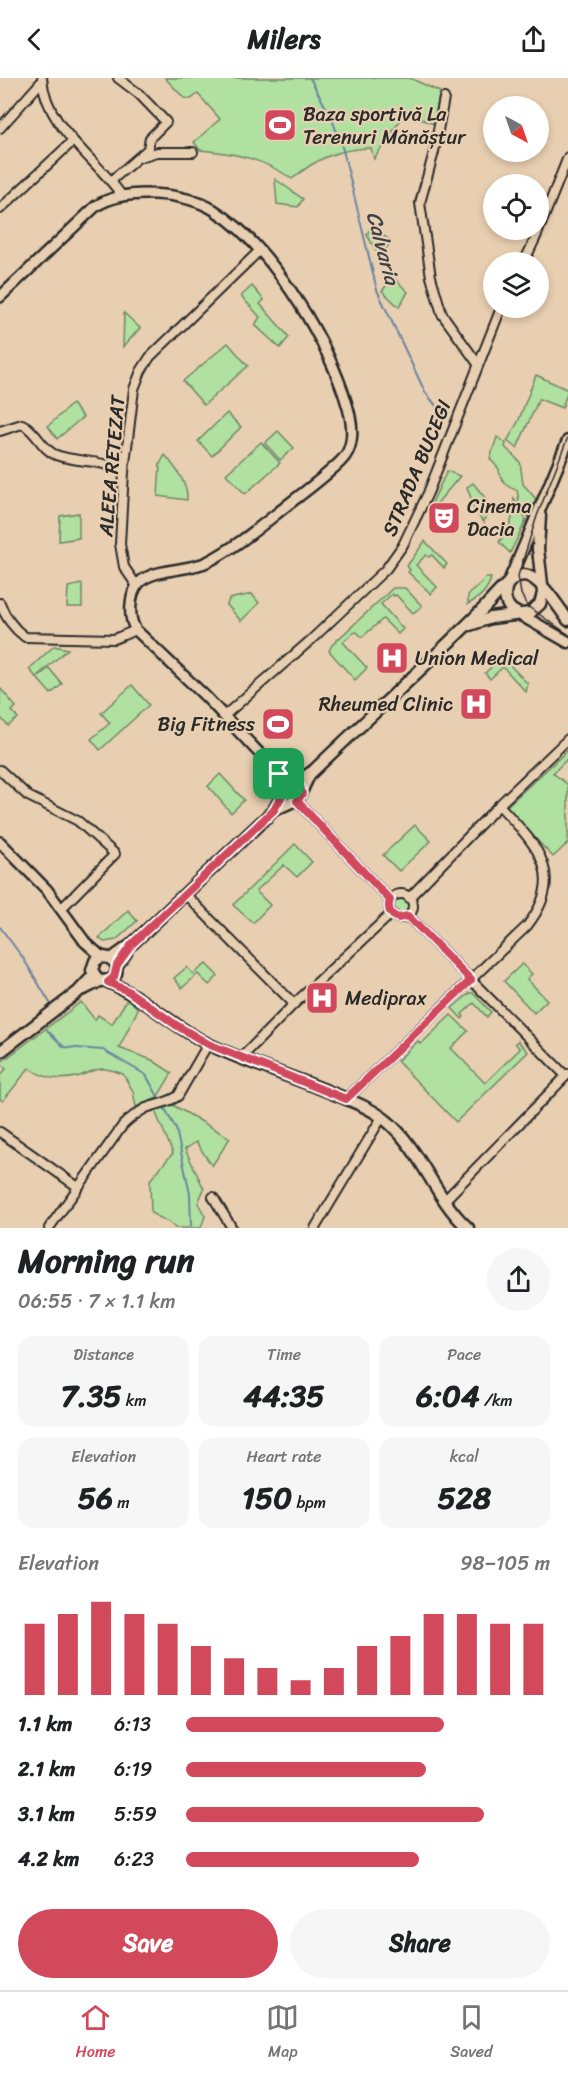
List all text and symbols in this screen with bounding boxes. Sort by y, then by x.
text: Milers [247,15,321,63]
icon: back [18,23,51,56]
icon: share [517,23,550,56]
north arrow [483,96,549,162]
map controls [483,96,549,318]
place label: Baza sportivă La Terenuri Mănăștur [303,97,466,155]
sports icon: Baza sportivă La Terenuri Mănăștur [262,107,298,143]
button: locate [483,174,549,240]
water label: Calvaria [355,207,411,290]
button: layers [483,252,549,318]
street label: ALEEA RETEZAT [88,393,136,539]
street label: STRADA BUCEGI [372,394,462,542]
place label: Cinema Dacia [467,489,531,547]
theatre icon: Cinema Dacia [426,500,462,536]
hospital icon: Union Medical [374,640,410,676]
place label: Union Medical [415,641,540,676]
hospital icon: Rheumed Clinic [458,686,494,722]
place label: Rheumed Clinic [319,687,453,722]
sports icon: Big Fitness [260,706,296,742]
place label: Big Fitness [158,707,256,742]
pin [253,748,304,799]
icon: arrive [262,757,295,790]
hospital icon: Mediprax [304,980,340,1016]
place label: Mediprax [345,981,427,1016]
text: Morning run [18,1232,194,1290]
button: share [487,1248,550,1311]
text: 06:55 · 7 × 1.1 km [18,1284,176,1319]
text: Distance [73,1340,134,1369]
text: Time [267,1340,301,1369]
text: Pace [447,1340,481,1369]
text: 7.35 [61,1369,122,1423]
text: 44:35 [243,1369,325,1423]
text: 6:04 [416,1369,480,1423]
text: km [122,1386,147,1415]
text: /km [480,1386,513,1415]
text: Elevation [71,1442,136,1471]
text: Heart rate [246,1442,322,1471]
text: kcal [450,1442,479,1471]
text: 56 [78,1471,113,1525]
text: 150 [242,1471,292,1525]
text: 528 [437,1471,491,1525]
text: m [113,1488,130,1517]
text: bpm [292,1488,326,1517]
text: Elevation [18,1546,99,1581]
text: 98–105 m [460,1546,550,1581]
text: 1.1 km [18,1707,72,1742]
text: 6:13 [114,1707,151,1742]
text: 2.1 km [18,1752,75,1787]
text: 6:19 [114,1752,152,1787]
text: 3.1 km [18,1797,75,1832]
text: 5:59 [114,1797,157,1832]
text: 4.2 km [18,1842,79,1877]
text: 6:23 [114,1842,154,1877]
button: Save [18,1909,278,1978]
button: Share [290,1909,550,1978]
tab: Home [75,2001,115,2066]
tab: Map [266,2001,299,2066]
tab: Saved [450,2001,493,2066]

